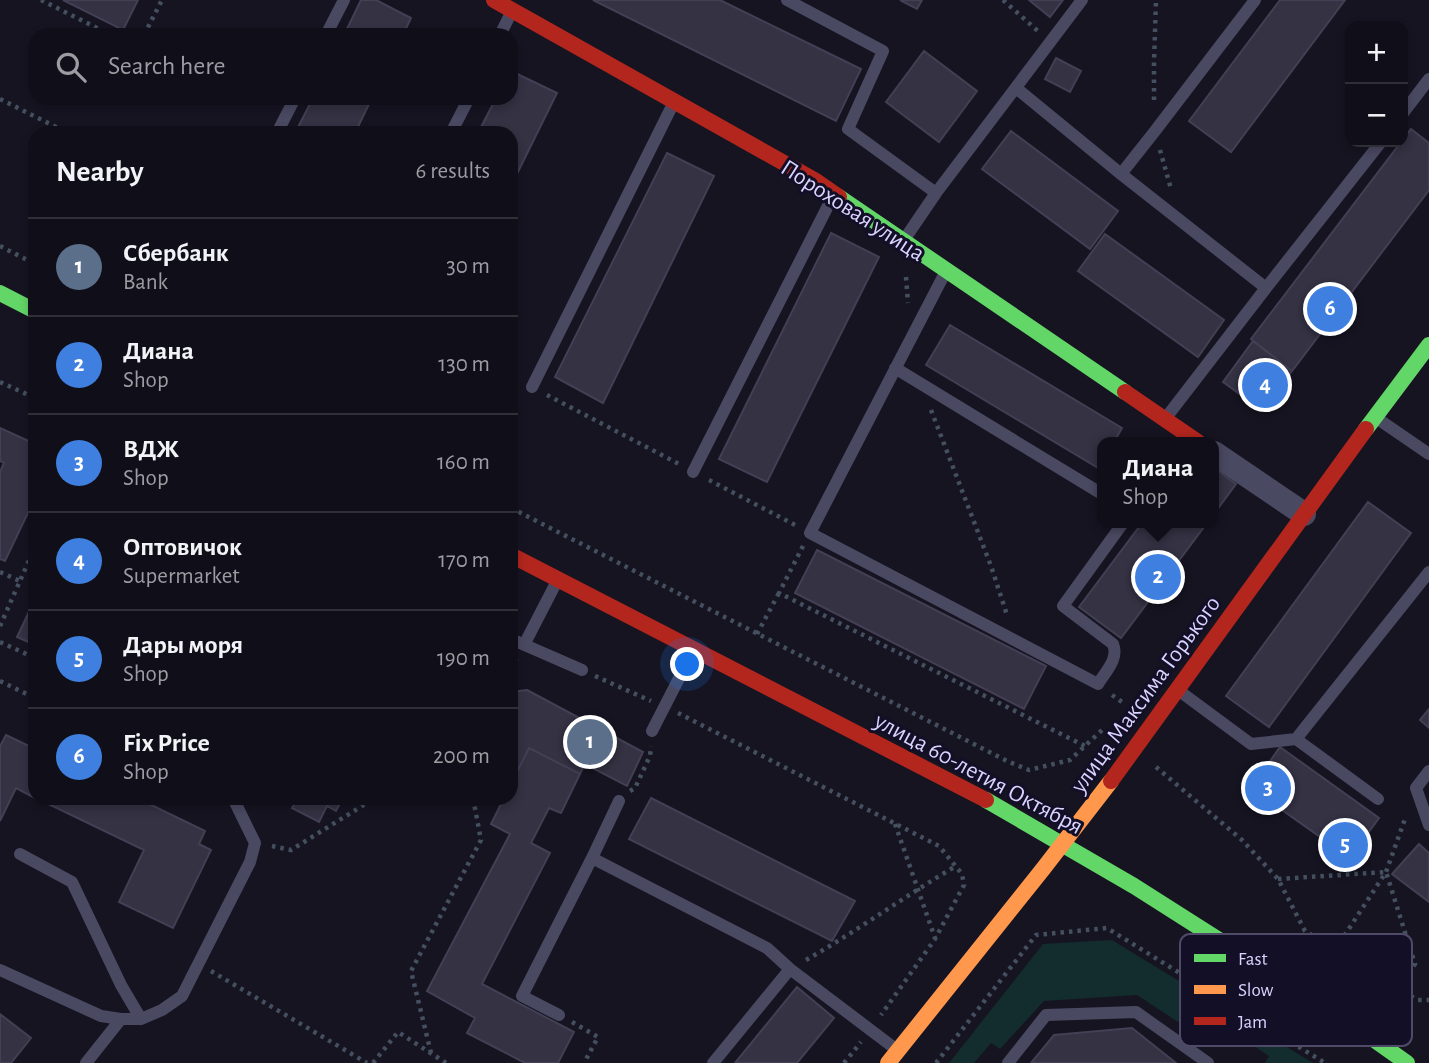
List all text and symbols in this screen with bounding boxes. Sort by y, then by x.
map controls [1345,21,1408,147]
button: + [1345,21,1408,84]
search box [28,28,518,105]
icon: search [52,48,90,86]
text: Search here [108,53,226,79]
button: − [1345,84,1408,147]
street label: Пороховая улица [776,156,929,266]
text: Nearby [56,157,144,187]
text: 6 results [416,160,490,183]
text: Сбербанк [123,240,229,266]
text: 1 [75,255,83,278]
text: 30 m [446,255,490,278]
text: Bank [123,271,168,294]
pin: 6 [1307,283,1353,335]
text: Диана [123,338,194,364]
text: 2 [74,353,84,376]
text: 130 m [438,353,490,376]
pin: 4 [1242,359,1288,411]
text: Shop [123,369,169,392]
text: ВДЖ [123,436,179,462]
popup [1097,437,1219,528]
text: 3 [74,451,84,474]
text: 160 m [437,451,490,474]
text: Диана [1123,455,1193,481]
text: Shop [123,467,169,490]
text: Shop [1123,486,1168,509]
text: Оптовичок [123,534,242,560]
text: 4 [73,549,85,572]
text: 170 m [438,549,490,572]
pin: 2 [1135,551,1181,603]
text: Supermarket [123,565,240,588]
street label: улица Максима Горького [1066,592,1225,798]
text: Дары моря [123,632,243,658]
text: 5 [74,647,84,670]
text: 190 m [437,647,490,670]
your location [670,647,704,681]
text: Shop [123,663,169,686]
street label: улица 60-летия Октября [870,708,1087,839]
pin: 1 [567,716,613,768]
text: Fix Price [123,730,210,756]
text: 6 [73,745,85,768]
text: 200 m [433,745,490,768]
text: Shop [123,761,169,784]
pin: 3 [1245,762,1291,814]
pin: 5 [1322,819,1368,871]
legend [1180,934,1412,1046]
text: Fast [1238,950,1268,969]
text: Slow [1238,981,1274,1000]
text: Jam [1238,1013,1267,1032]

